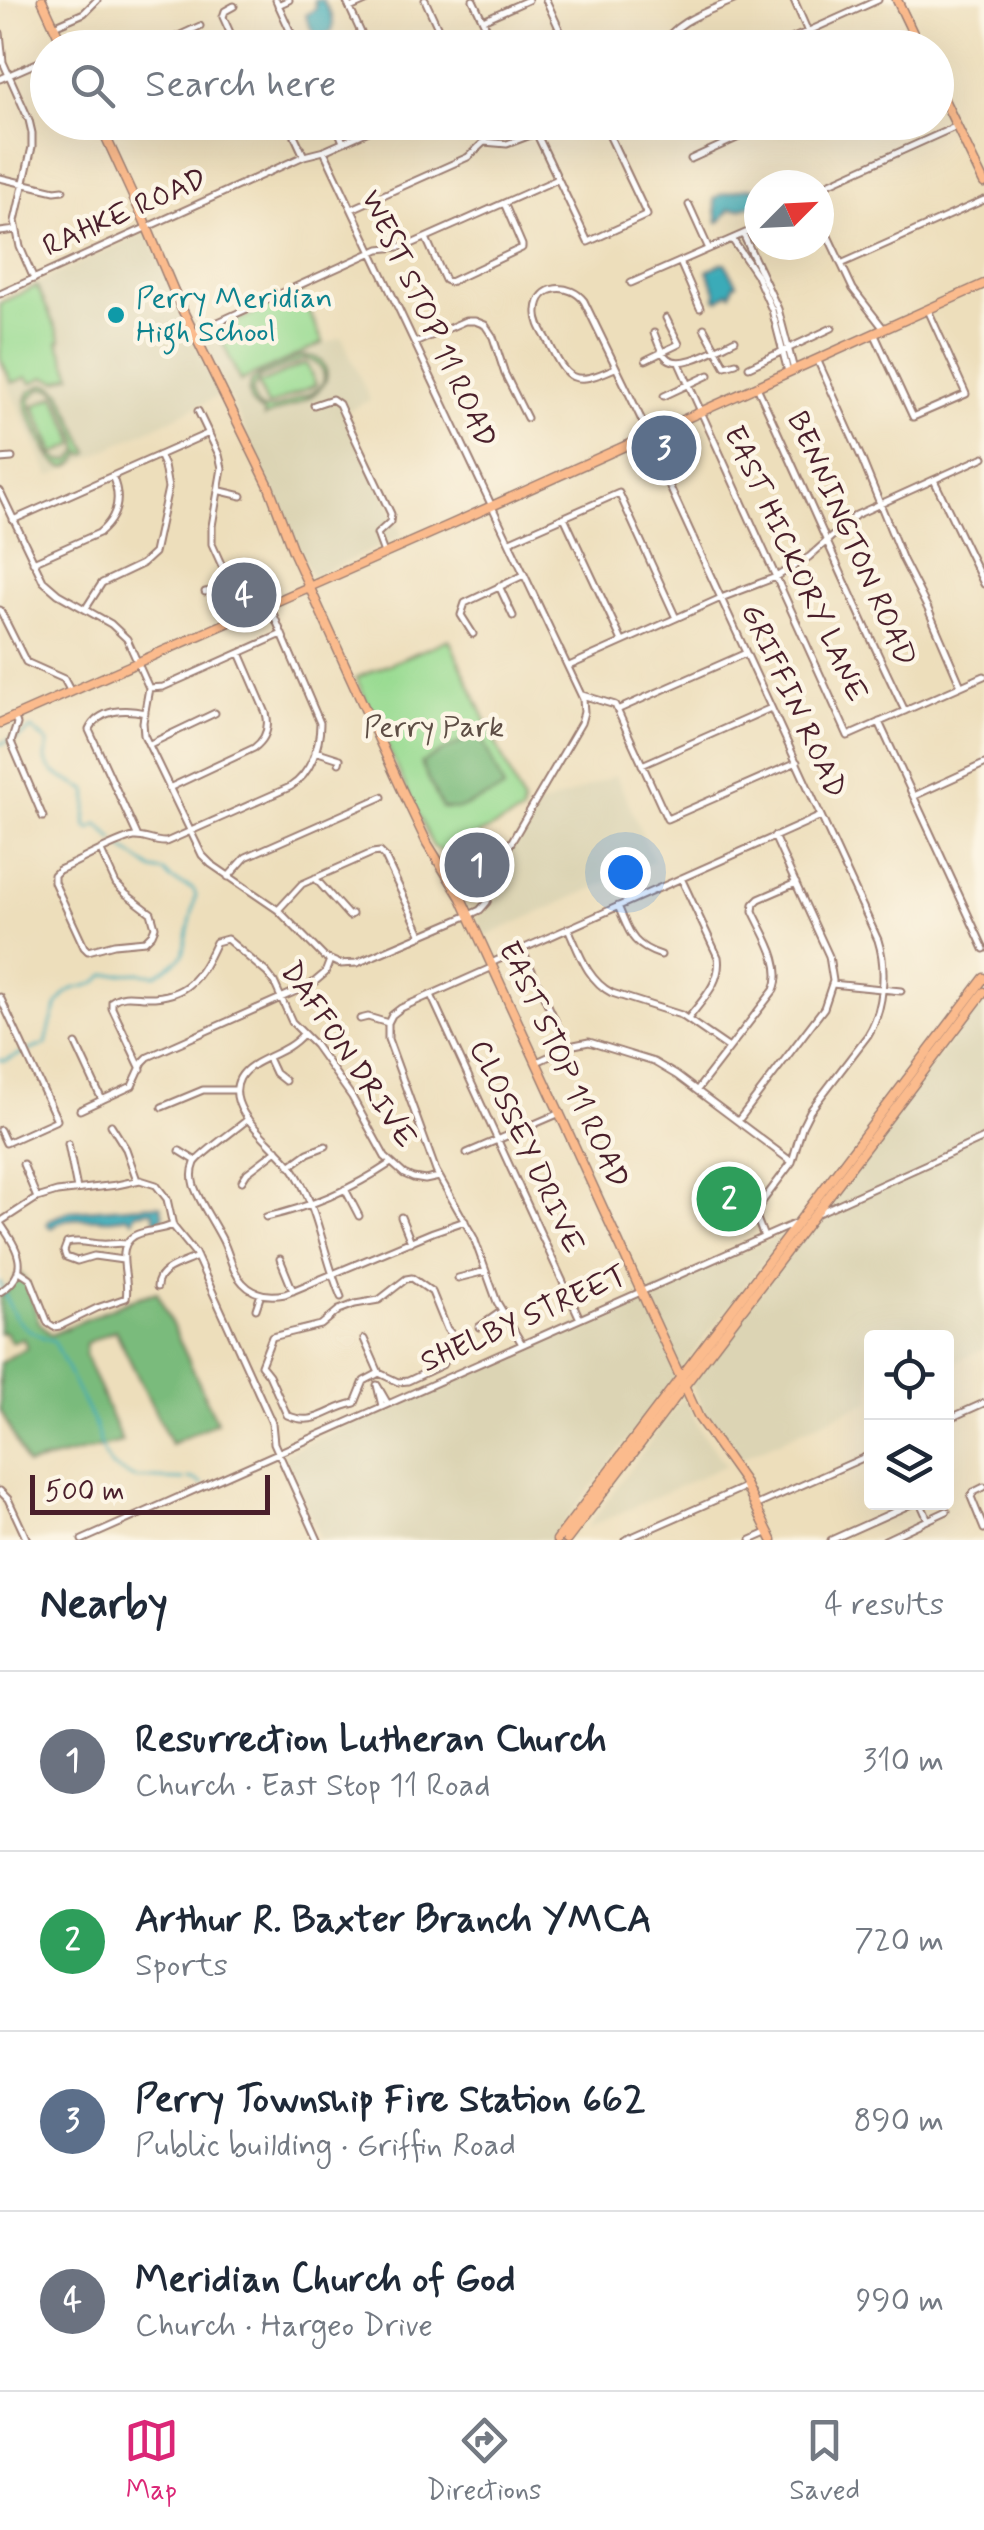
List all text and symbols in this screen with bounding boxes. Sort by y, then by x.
search box [30,30,954,140]
icon: search [65,58,120,113]
text: Search here [145,61,336,110]
street label: RAHKE ROAD [37,159,213,267]
north arrow [744,170,834,260]
street label: WEST STOP 11 ROAD [351,184,505,454]
place label: Perry Meridian High School [136,279,333,355]
marker: Perry Meridian High School [105,304,127,326]
street label: BENNINGTON ROAD [777,405,925,673]
pin: 3 [632,410,696,486]
street label: EAST HICKORY LANE [714,420,876,708]
pin: 4 [212,558,276,632]
street label: GRIFFIN ROAD [731,598,855,804]
park label: Perry Park [364,708,504,747]
pin: 1 [444,828,510,902]
your location [600,847,651,898]
street label: EAST STOP 11 ROAD [489,935,637,1195]
street label: DAFFON DRIVE [271,954,425,1156]
street label: CLOSSEY DRIVE [459,1034,593,1260]
pin: 2 [696,1162,762,1236]
street label: SHELBY STREET [415,1256,633,1382]
map controls [864,1330,954,1510]
button: locate [864,1330,954,1420]
button: layers [864,1420,954,1510]
scale bar [30,1470,270,1514]
text: 500 m [45,1474,125,1511]
text: Nearby [40,1578,168,1633]
text: 4 results [824,1584,944,1626]
text: Resurrection Lutheran Church [135,1716,607,1765]
text: 1 [65,1740,80,1782]
text: 310 m [862,1740,944,1782]
text: Church · East Stop 11 Road [135,1765,490,1807]
text: Arthur R. Baxter Branch YMCA [135,1896,652,1945]
text: 2 [65,1920,80,1962]
text: 720 m [854,1920,944,1962]
text: Sports [135,1945,228,1987]
text: Perry Township Fire Station 662 [135,2076,645,2125]
text: 3 [65,2100,80,2142]
text: 890 m [854,2100,944,2142]
text: Public building · Griffin Road [135,2125,516,2167]
text: Meridian Church of God [135,2256,516,2305]
text: 4 [63,2280,82,2322]
text: 990 m [856,2280,944,2322]
text: Church · Hargeo Drive [135,2305,433,2347]
tab: Map [124,2413,179,2510]
tab: Directions [427,2413,542,2510]
tab: Saved [789,2413,860,2510]

